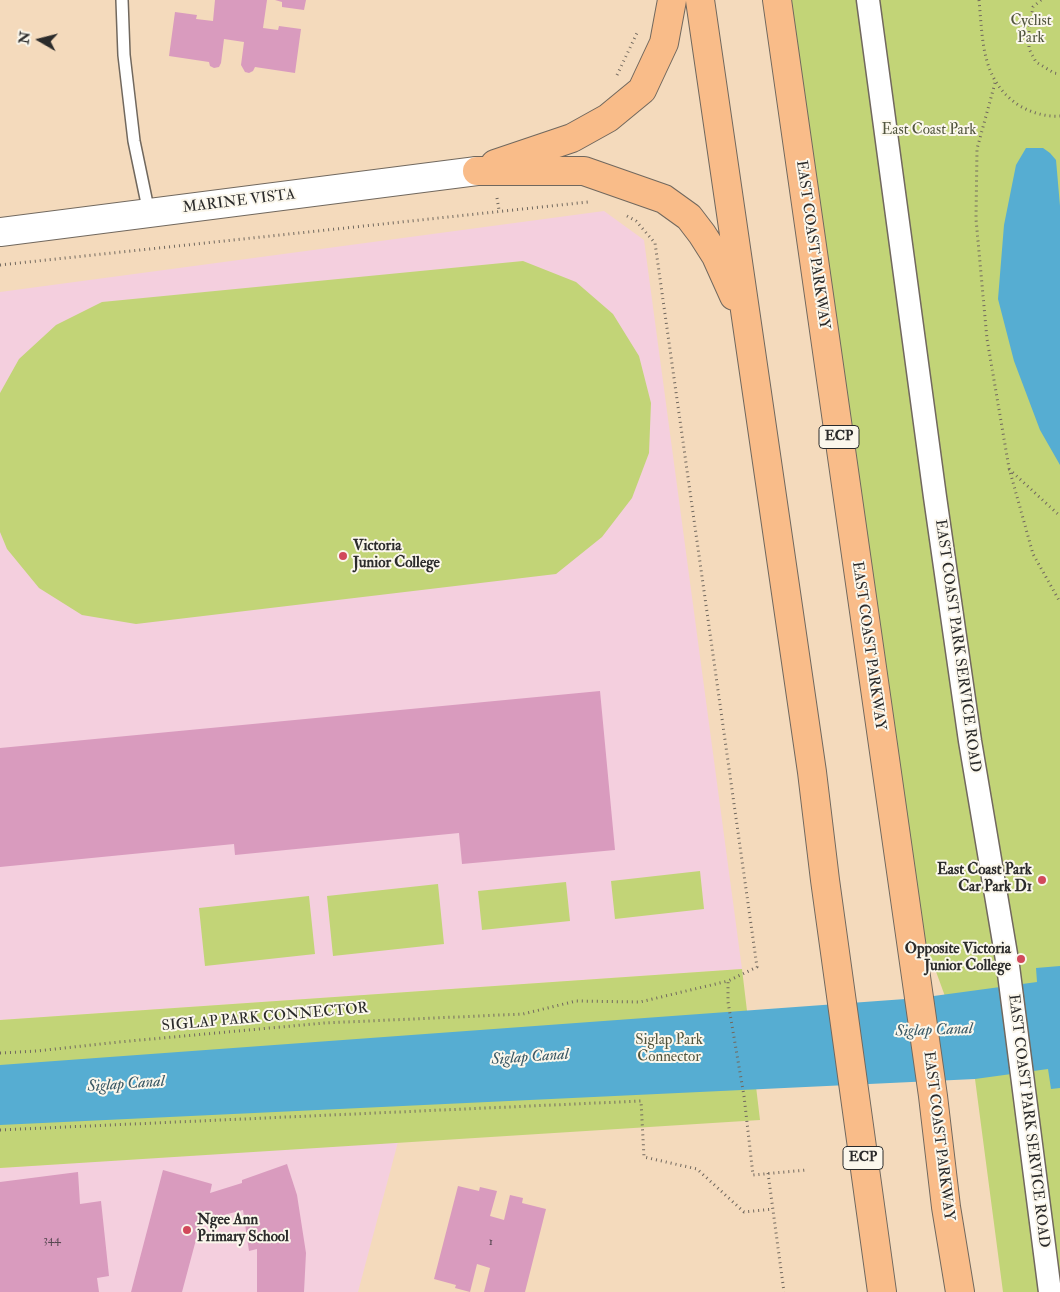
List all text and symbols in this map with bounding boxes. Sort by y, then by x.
park label: Cyclist Park [1010,13,1052,48]
north arrow [15,15,65,65]
text: N [15,30,34,45]
park label: East Coast Park [882,122,976,140]
street label: EAST COAST PARKWAY [791,159,833,331]
street label: MARINE VISTA [182,186,296,218]
road number: ECP [819,426,859,448]
street label: EAST COAST PARK SERVICE ROAD [930,518,984,774]
place label: Victoria Junior College [353,538,440,573]
marker: Victoria Junior College [337,550,349,562]
street label: EAST COAST PARKWAY [847,560,889,732]
place label: East Coast Park Car Park D1 [937,862,1032,897]
marker: East Coast Park Car Park D1 [1036,874,1048,886]
place label: Opposite Victoria Junior College [905,941,1011,976]
marker: Opposite Victoria Junior College [1015,953,1027,965]
street label: EAST COAST PARK SERVICE ROAD [1004,993,1052,1249]
street label: SIGLAP PARK CONNECTOR [161,1000,369,1036]
water label: Siglap Canal [895,1020,973,1042]
park label: Siglap Park Connector [635,1032,703,1067]
water label: Siglap Canal [491,1046,569,1070]
street label: EAST COAST PARKWAY [919,1050,957,1222]
water label: Siglap Canal [87,1073,165,1097]
road number: ECP [843,1146,883,1170]
place label: Ngee Ann Primary School [197,1212,289,1247]
marker: Ngee Ann Primary School [181,1224,193,1236]
house number: 344 [43,1233,61,1247]
house number: 1 [489,1235,493,1249]

